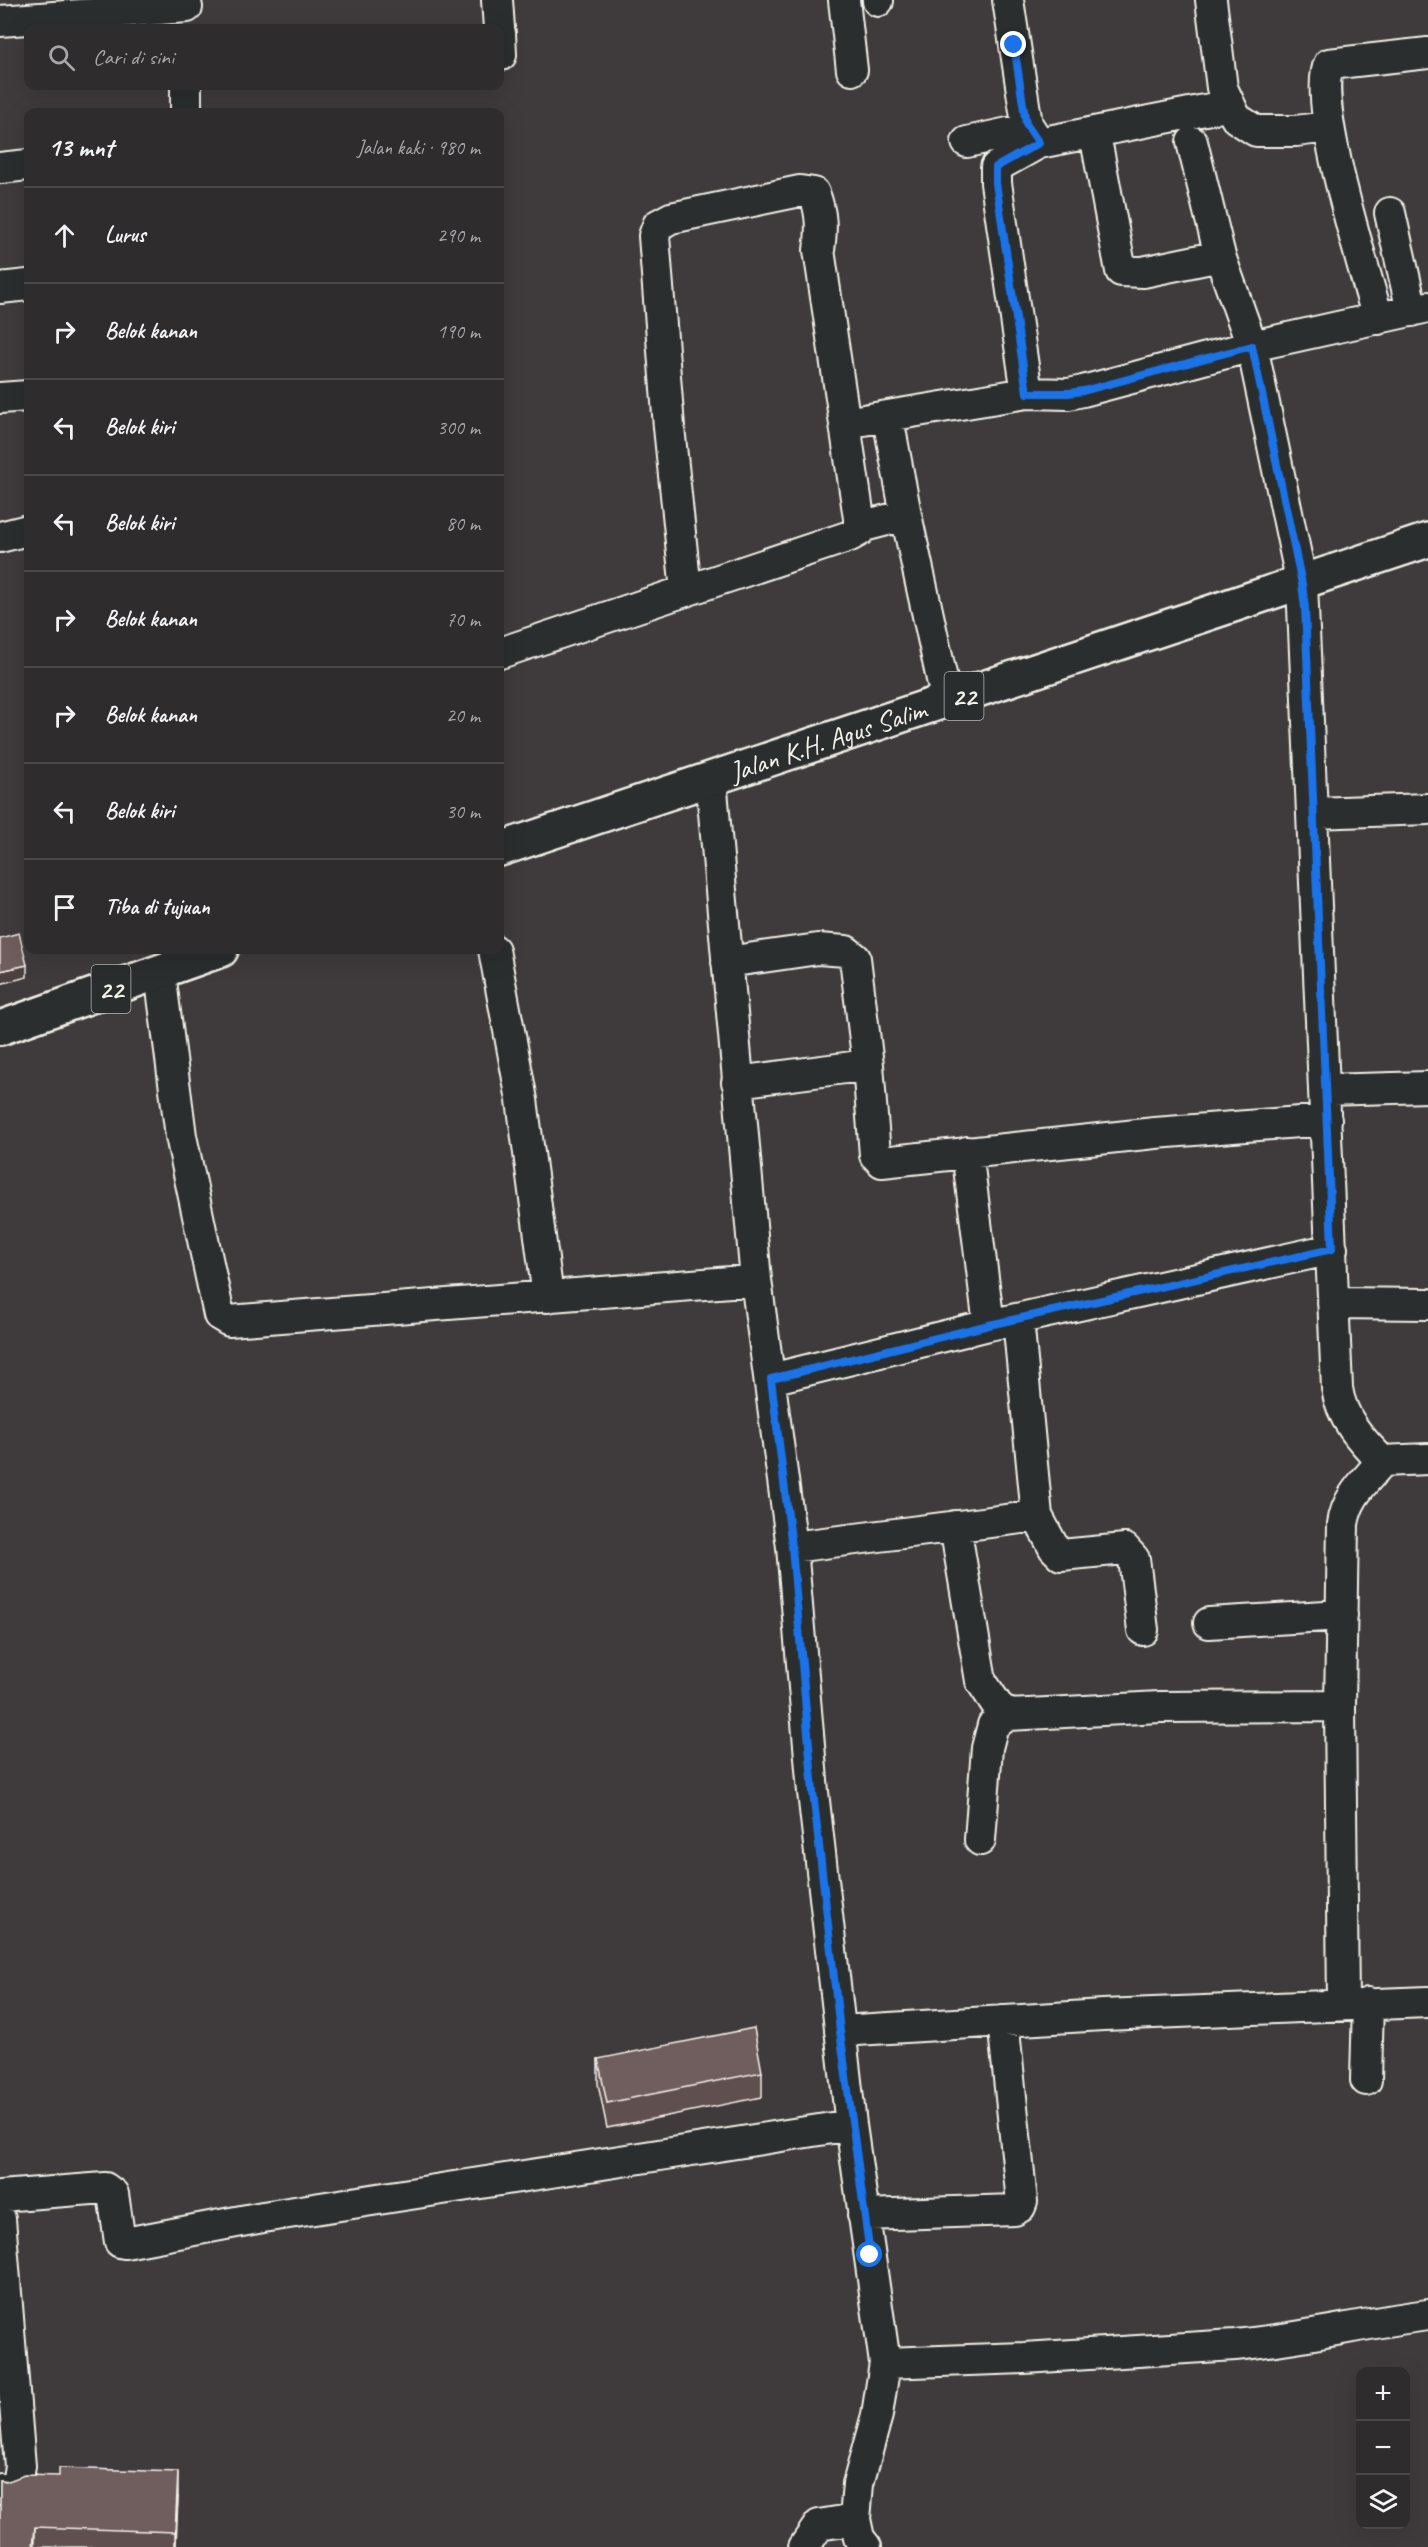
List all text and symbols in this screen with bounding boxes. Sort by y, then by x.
search box [24,24,504,90]
route end [1000,31,1026,57]
icon: search [45,41,78,74]
text: Cari di sini [93,43,174,71]
text: 13 mnt [48,131,113,164]
text: Jalan kaki · 980 m [357,135,480,160]
icon: ahead [48,219,81,252]
text: Lurus [105,221,145,249]
text: 290 m [437,223,480,248]
icon: right [48,315,81,348]
text: Belok kanan [105,317,197,345]
text: 190 m [437,319,480,344]
icon: left [48,411,81,444]
text: Belok kiri [105,413,174,441]
text: 300 m [437,415,480,440]
icon: left [48,507,81,540]
text: Belok kiri [105,509,174,537]
text: 80 m [446,511,480,536]
icon: right [48,603,81,636]
text: Belok kanan [105,605,197,633]
text: 70 m [446,607,480,632]
road number: 22 [944,672,984,720]
street label: Jalan K.H. Agus Salim [723,691,932,790]
icon: right [48,699,81,732]
text: Belok kanan [105,701,197,729]
text: 20 m [446,703,480,728]
icon: left [48,795,81,828]
text: Belok kiri [105,797,174,825]
text: 30 m [446,799,480,824]
icon: arrive [48,891,81,924]
text: Tiba di tujuan [105,893,210,921]
road number: 22 [92,965,130,1013]
route start [856,2241,882,2267]
map controls [1356,2367,1410,2529]
button: + [1356,2367,1410,2421]
button: − [1356,2421,1410,2475]
button: layers [1356,2475,1410,2529]

